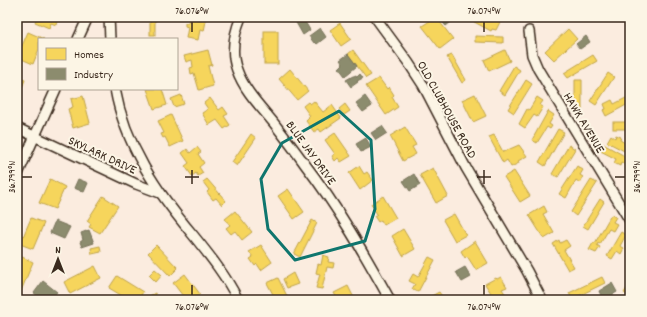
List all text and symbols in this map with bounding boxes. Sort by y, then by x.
text: 76.076°W [175,5,209,19]
text: 76.074°W [468,5,501,19]
legend [38,38,178,90]
text: Homes [74,47,104,64]
street label: OLD CLUBHOUSE ROAD [411,58,481,163]
text: Industry [74,67,114,84]
street label: HAWK AVENUE [557,89,609,157]
street label: BLUE JAY DRIVE [280,117,340,190]
street label: SKYLARK DRIVE [65,132,139,180]
text: 36.799°N [6,161,20,193]
text: 36.799°N [631,161,645,193]
north arrow [38,239,78,279]
text: N [55,243,61,259]
text: 76.076°W [175,301,209,315]
text: 76.074°W [468,301,501,315]

